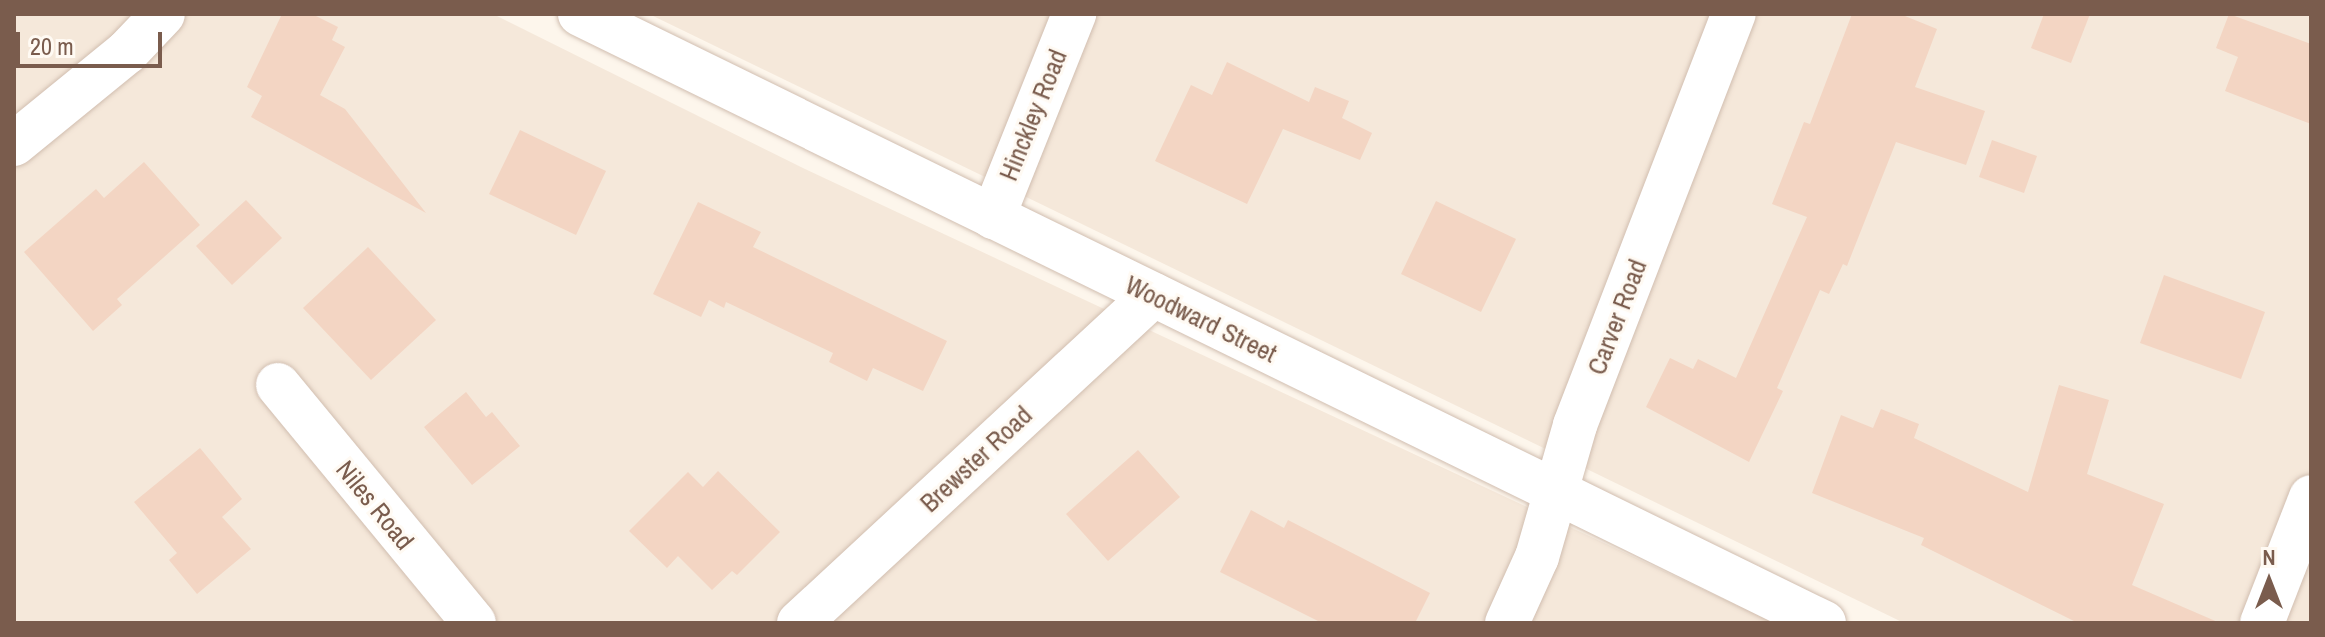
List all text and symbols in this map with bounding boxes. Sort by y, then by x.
scale bar [20,16,166,66]
text: 20 m [30,30,74,62]
street label: Hinckley Road [993,45,1073,185]
street label: Carver Road [1581,255,1653,379]
street label: Woodward Street [1120,269,1282,369]
street label: Brewster Road [914,400,1038,518]
street label: Niles Road [330,454,420,556]
north arrow [2229,541,2309,621]
text: N [2262,542,2276,572]

